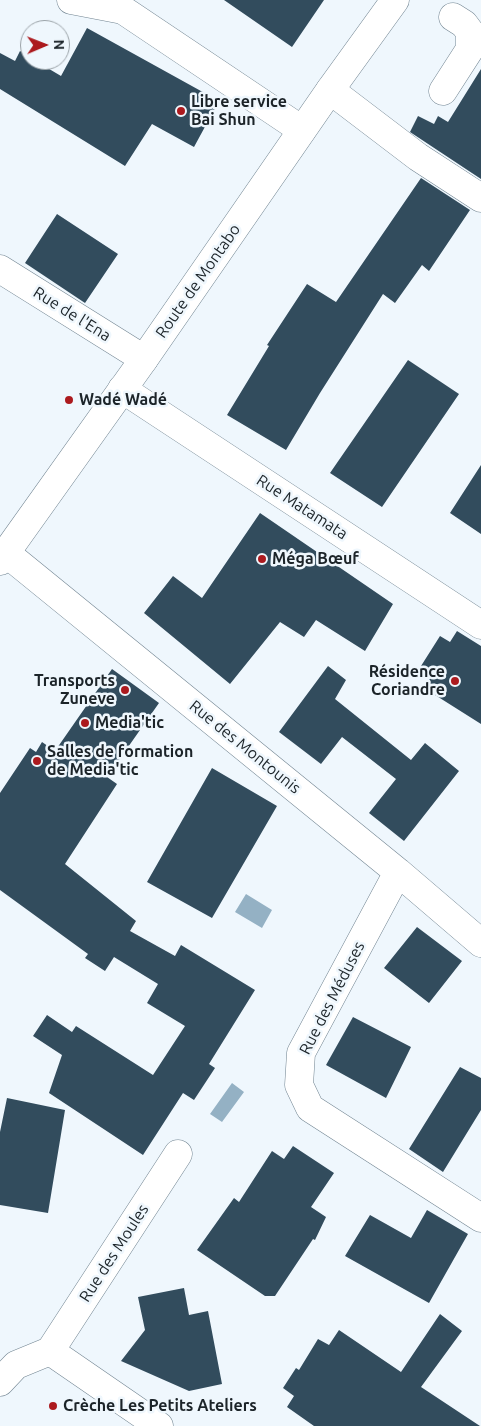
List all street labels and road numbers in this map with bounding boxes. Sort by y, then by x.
street label: Route de Montabo [152,220,244,342]
street label: Rue de l'Ena [30,283,114,345]
street label: Rue Matamata [253,470,351,544]
street label: Rue des Montounis [186,696,304,798]
street label: Rue des Méduses [295,938,369,1058]
street label: Rue des Moules [75,1200,153,1306]

